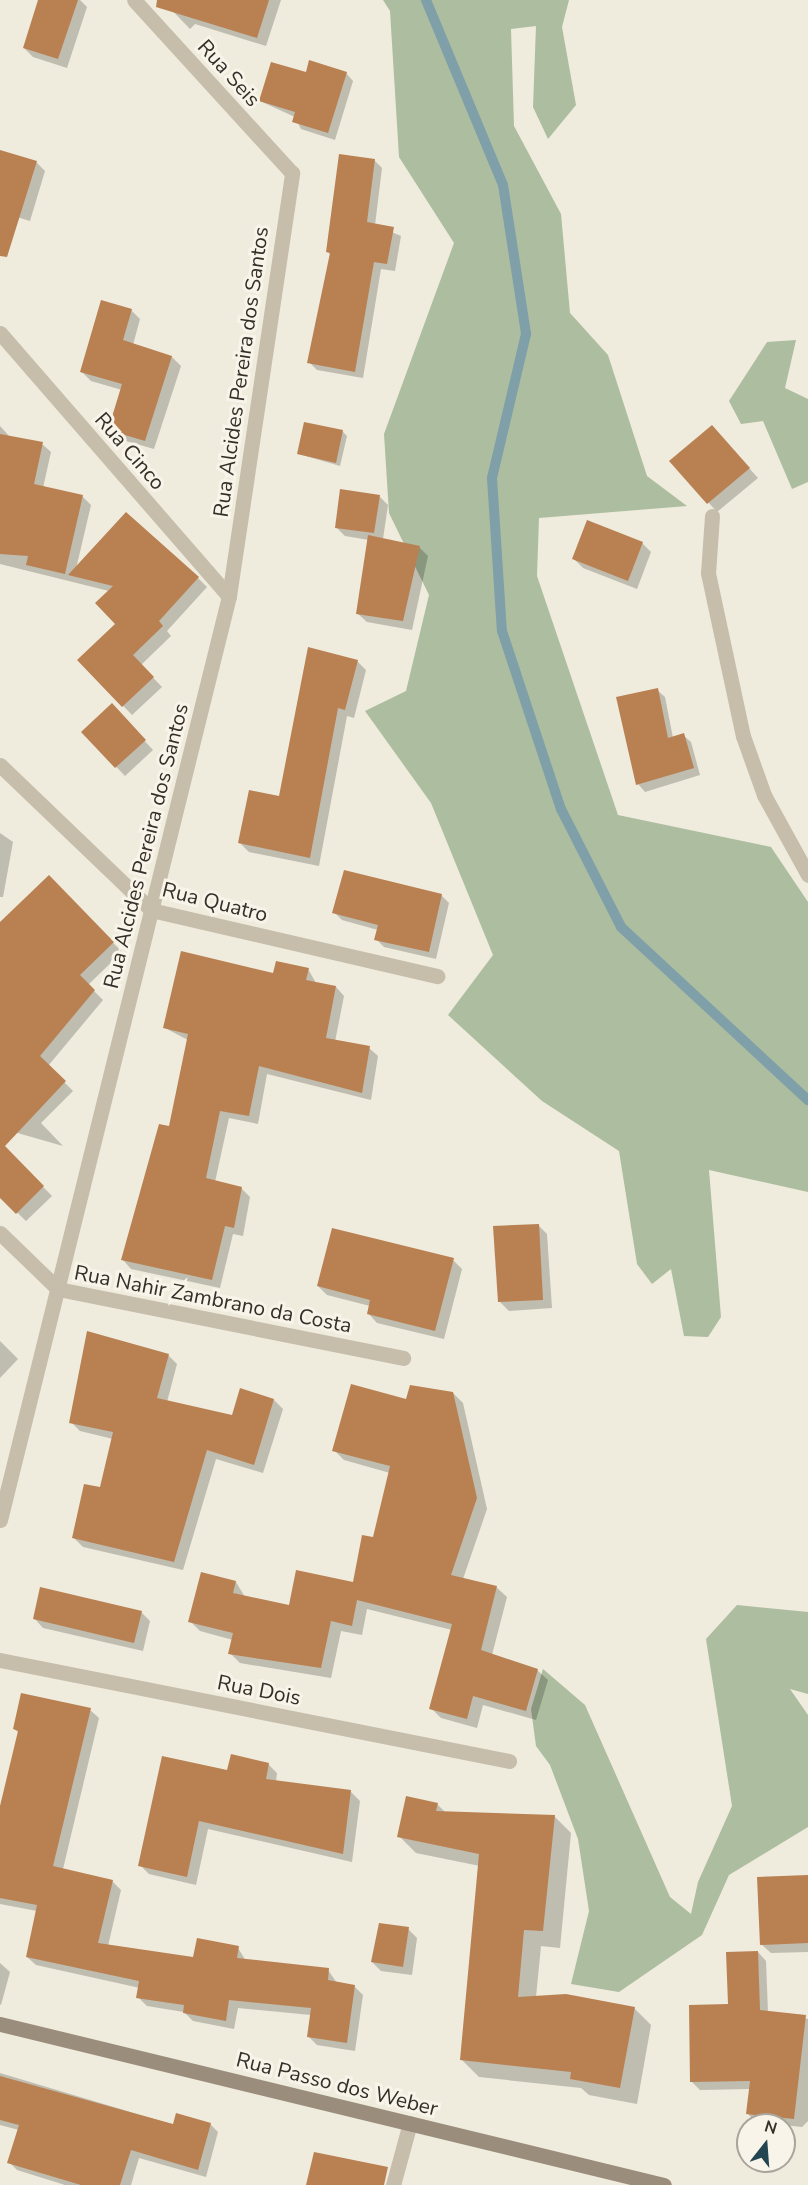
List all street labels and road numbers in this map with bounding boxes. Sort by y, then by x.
street label: Rua Seis [192,34,266,112]
street label: Rua Alcides Pereira dos Santos [208,225,274,519]
street label: Rua Cinco [89,407,171,495]
street label: Rua Alcides Pereira dos Santos [98,701,194,991]
street label: Rua Quatro [160,877,270,927]
street label: Rua Nahir Zambrano da Costa [72,1260,354,1338]
street label: Rua Dois [215,1670,303,1710]
street label: Rua Passo dos Weber [234,2047,440,2121]

